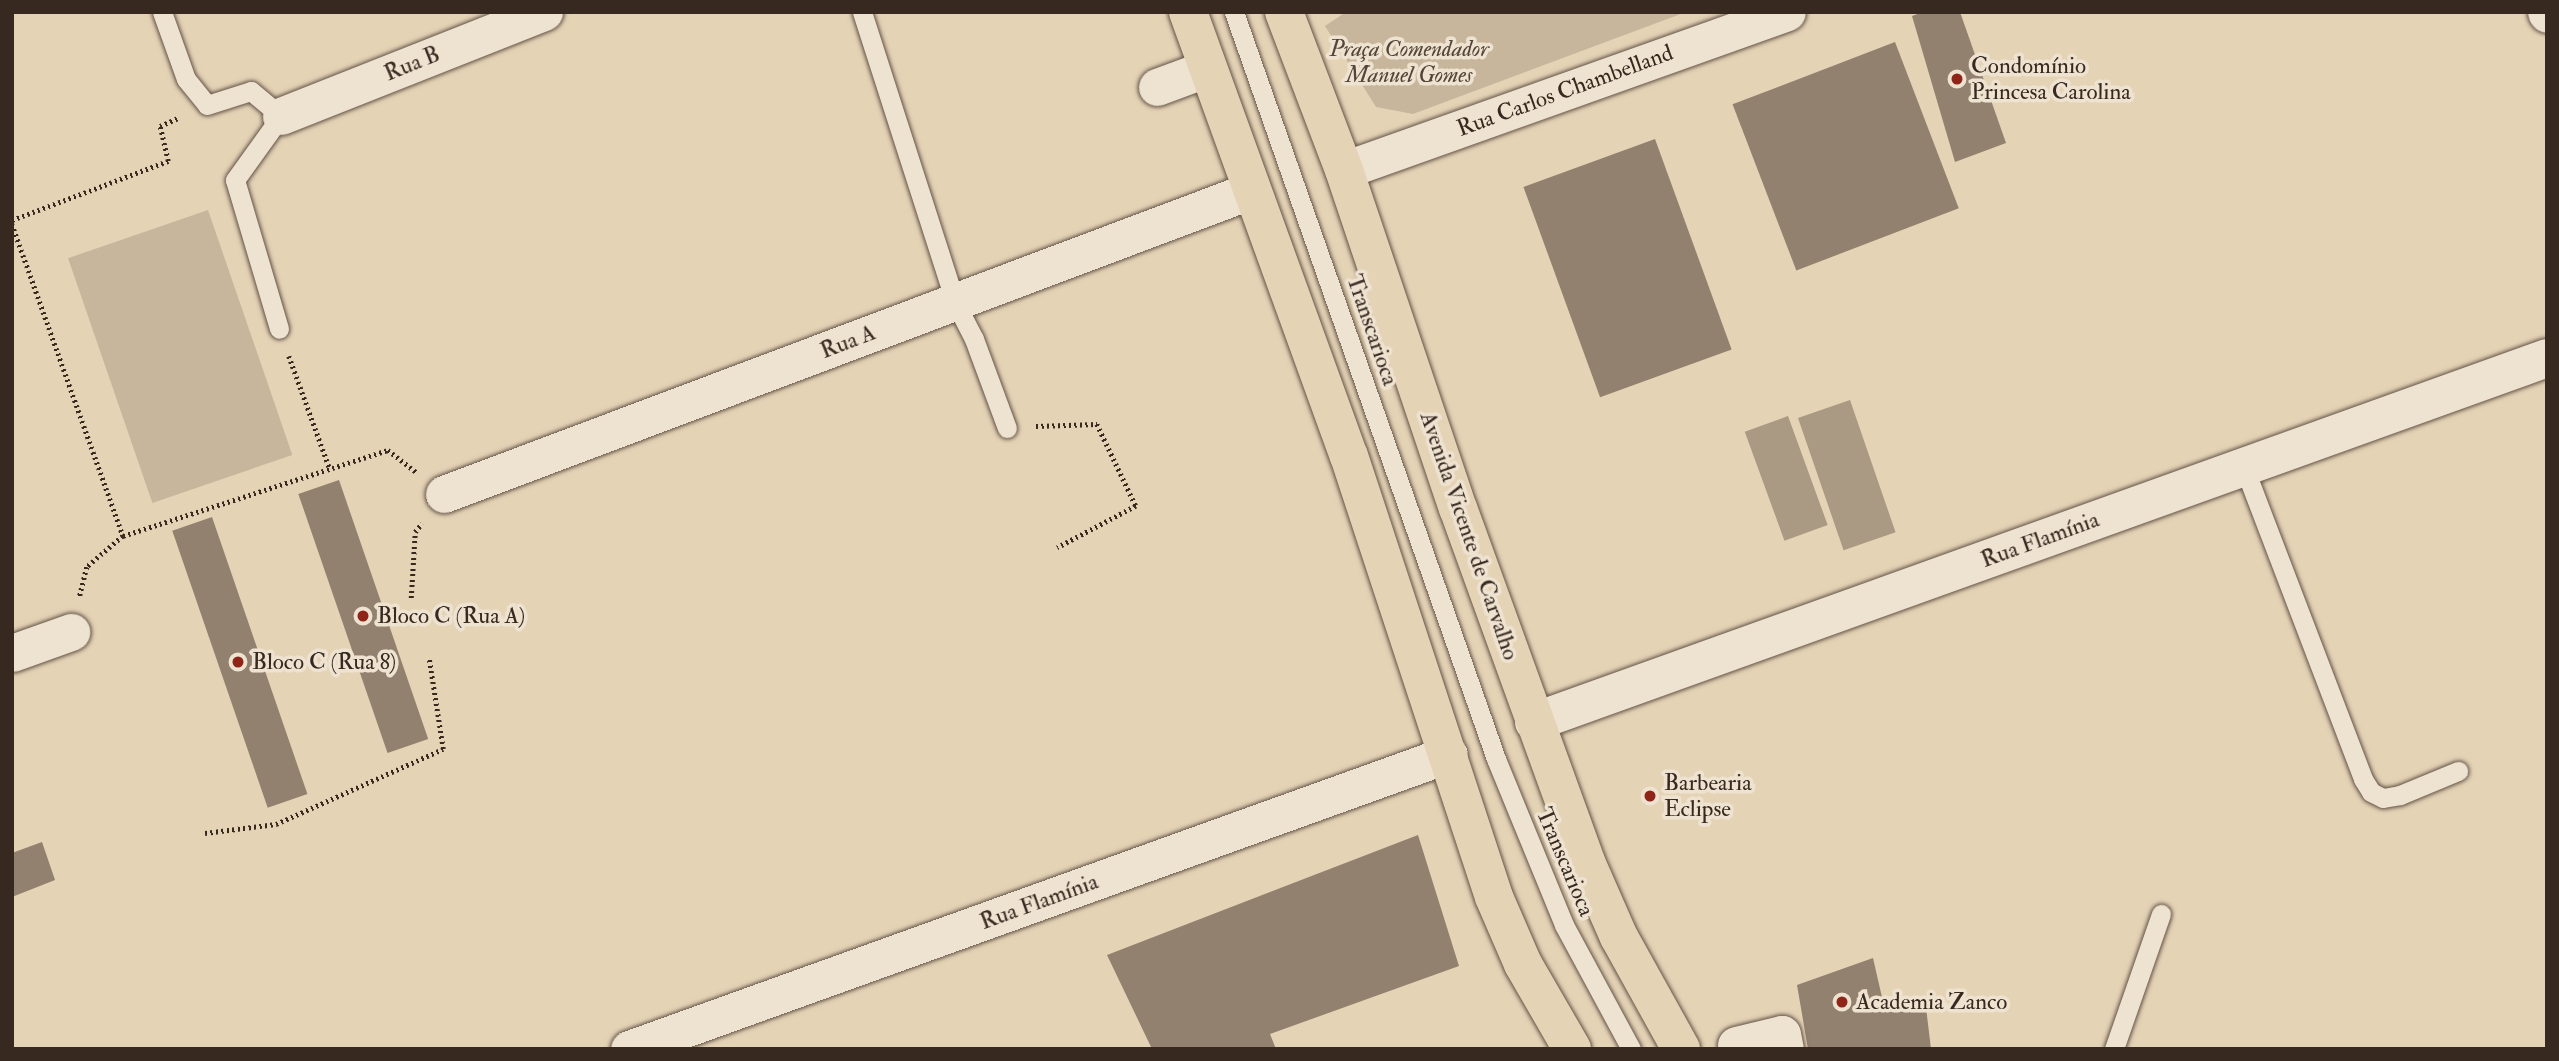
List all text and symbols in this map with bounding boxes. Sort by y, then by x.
park label: Praça Comendador Manuel Gomes [1329,35,1489,89]
street label: Rua Carlos Chambelland [1453,39,1677,143]
street label: Rua B [380,40,444,88]
place label: Condomínio Princesa Carolina [1971,52,2131,106]
marker: Condomínio Princesa Carolina [1949,71,1965,87]
street label: Transcarioca [1340,271,1404,389]
street label: Rua A [816,319,880,365]
street label: Avenida Vicente de Carvalho [1414,408,1524,664]
street label: Rua Flamínia [1977,506,2103,574]
place label: Bloco C (Rua A) [377,602,525,630]
marker: Bloco C (Rua A) [355,608,371,624]
place label: Bloco C (Rua 8) [252,648,396,676]
marker: Bloco C (Rua 8) [230,654,246,670]
place label: Barbearia Eclipse [1664,769,1752,823]
marker: Barbearia Eclipse [1642,788,1658,804]
street label: Transcarioca [1530,803,1600,921]
street label: Rua Flamínia [976,868,1102,936]
place label: Academia Zanco [1856,988,2007,1016]
marker: Academia Zanco [1834,994,1850,1010]

